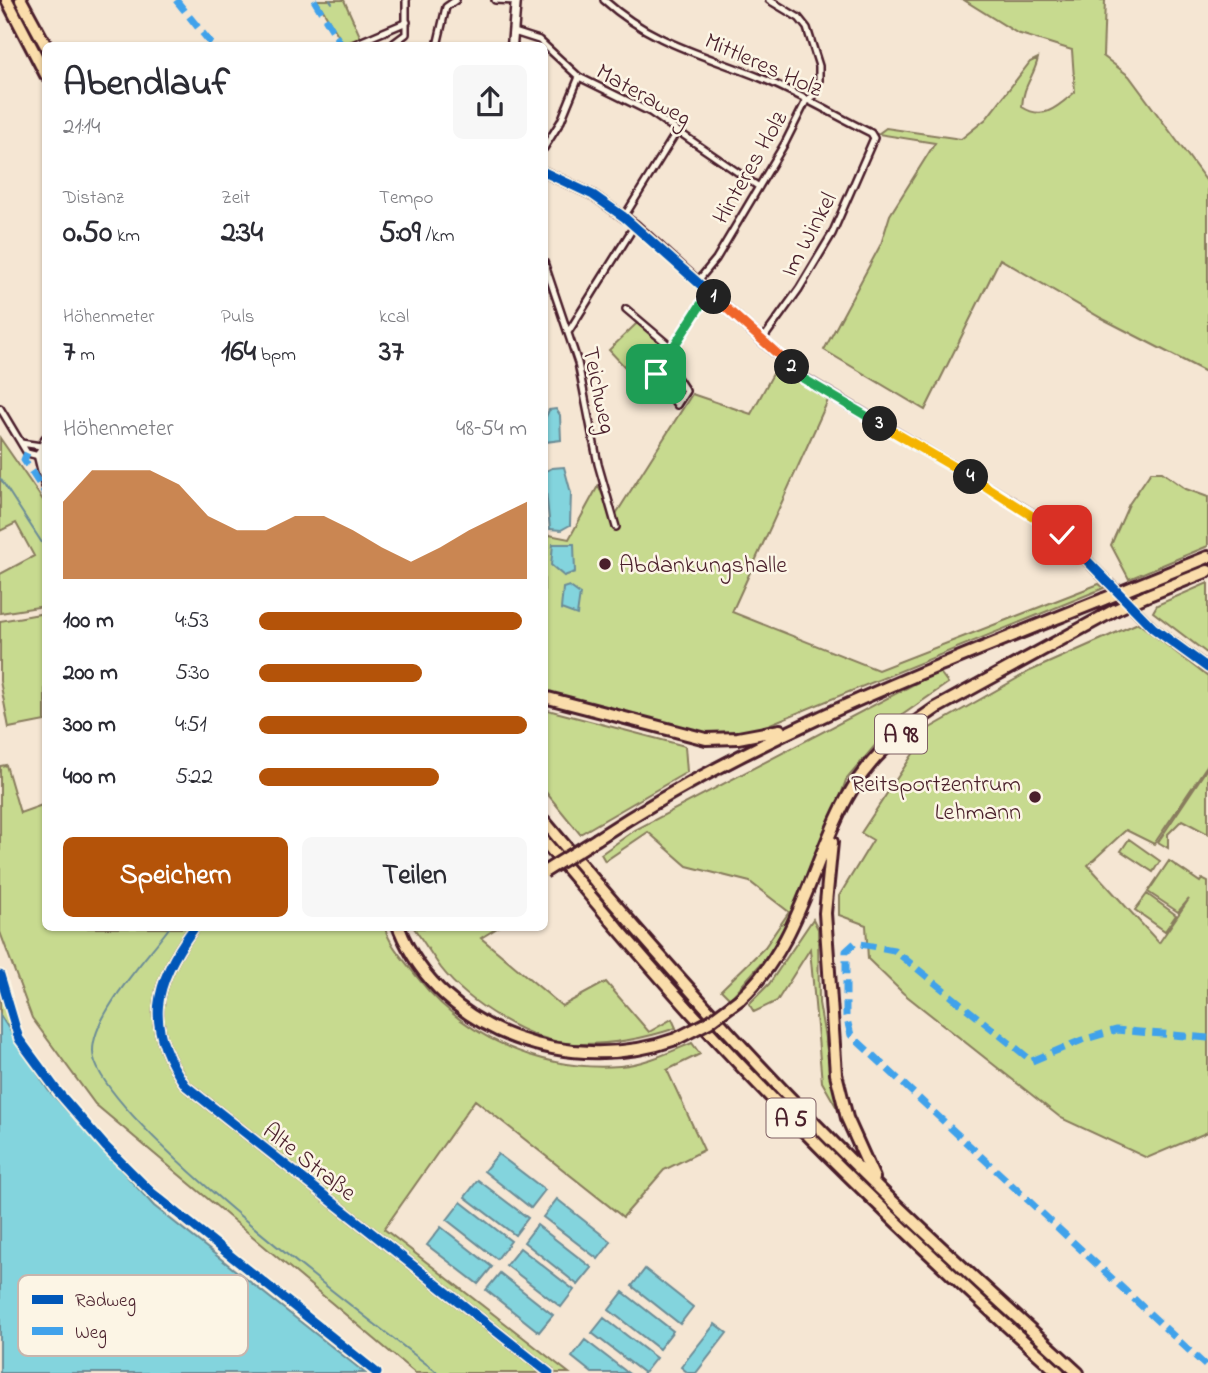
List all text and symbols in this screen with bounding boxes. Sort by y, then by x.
street label: Mittleres Holz [698,25,829,108]
street label: Materaweg [589,56,697,137]
text: Abendlauf [63,57,230,113]
button: share [453,65,527,139]
street label: Hinteres Holz [705,105,798,231]
text: 21:14 [63,111,101,144]
text: Distanz [63,185,124,212]
text: Zeit [221,185,250,212]
text: Tempo [379,185,433,212]
street label: Im Winkel [773,187,847,284]
text: 0.50 [63,212,112,256]
text: 2:34 [221,212,263,256]
text: 5:09 [379,212,421,256]
text: km [112,223,140,250]
text: /km [421,223,454,250]
pin: 1 [696,280,732,314]
text: 1 [710,283,717,310]
text: Höhenmeter [63,304,154,331]
text: Puls [221,304,255,331]
text: kcal [379,304,409,331]
text: 7 [63,331,75,375]
text: 164 [221,331,256,375]
text: 37 [379,331,404,375]
text: m [75,342,95,369]
text: bpm [256,342,296,369]
street label: Teichweg [571,344,624,437]
pin [626,344,686,404]
pin: 2 [774,350,810,384]
text: 2 [787,353,796,380]
icon: arrive [637,355,675,393]
pin: 3 [862,406,898,442]
text: 3 [876,410,883,437]
text: Höhenmeter [63,413,174,446]
text: 48–54 m [456,413,527,446]
pin: 4 [954,460,988,494]
text: 4 [967,463,974,490]
pin [1032,505,1092,565]
icon: check [1043,516,1081,554]
place label: Abdankungshalle [619,549,787,584]
marker: Abdankungshalle [597,556,613,572]
text: 100 m [63,605,114,638]
text: 4:53 [175,605,209,638]
text: 200 m [63,657,118,690]
text: 5:30 [175,657,210,690]
text: 300 m [63,709,116,742]
text: 4:51 [175,709,207,742]
road number: A 98 [875,714,927,754]
text: 400 m [63,761,116,794]
text: 5:22 [175,761,213,794]
place label: Reitsportzentrum Lehmann [851,768,1021,831]
marker: Reitsportzentrum Lehmann [1027,789,1043,805]
button: Speichern [63,837,288,917]
button: Teilen [302,837,527,917]
road number: A 5 [766,1098,816,1138]
street label: Alte Straße [254,1115,363,1211]
legend [18,1275,248,1356]
text: Radweg [75,1288,136,1317]
text: Weg [75,1320,107,1349]

